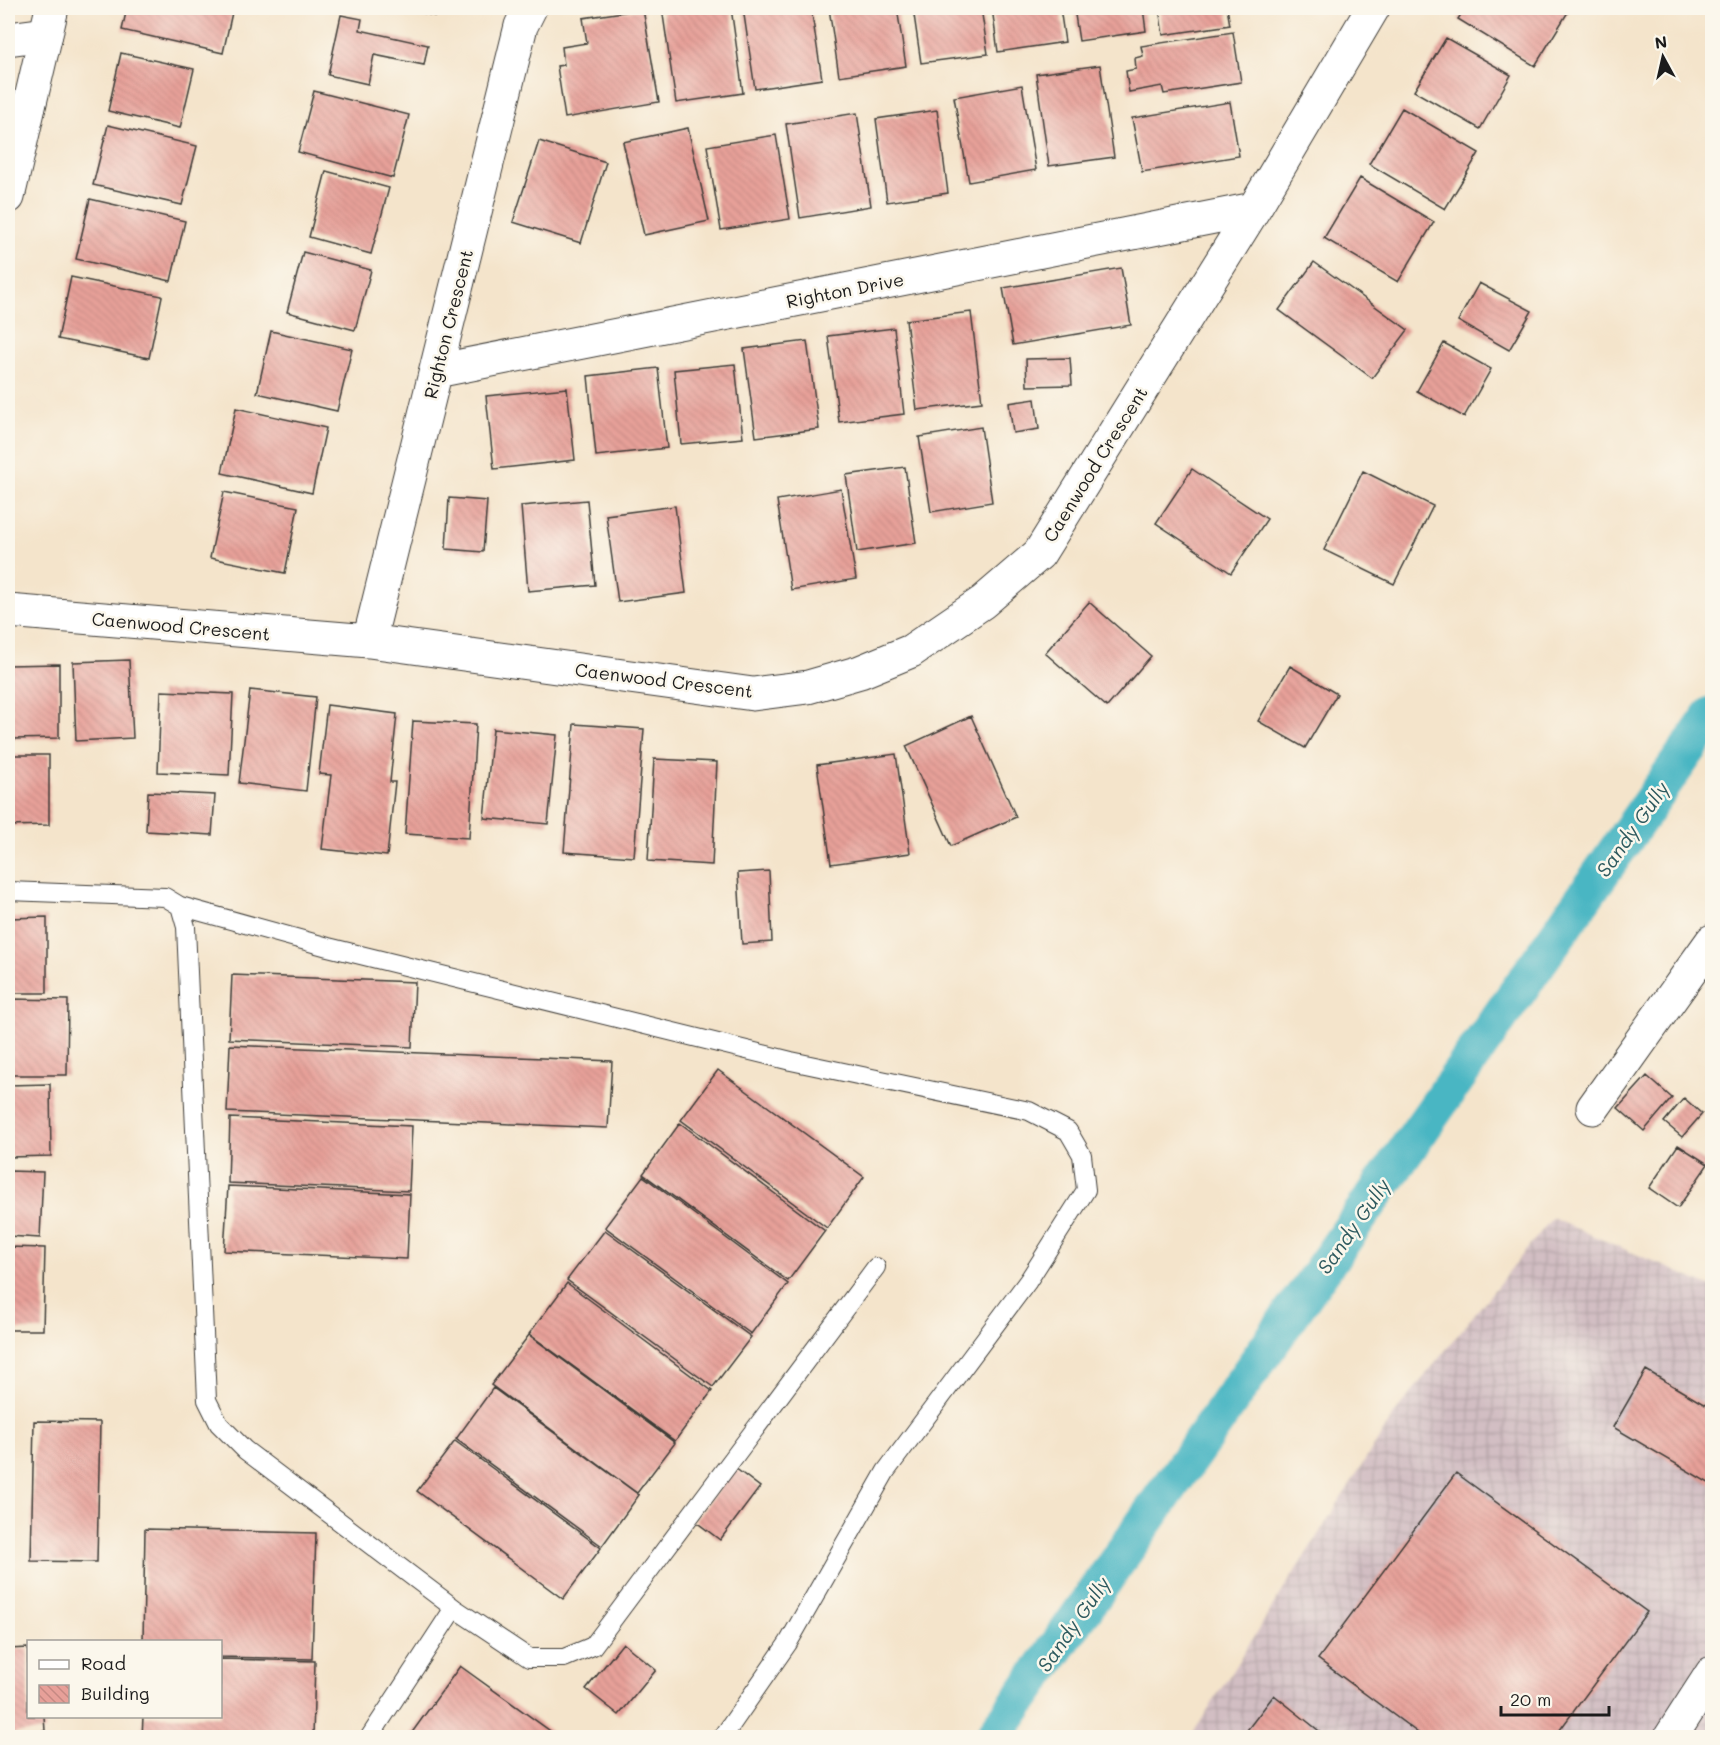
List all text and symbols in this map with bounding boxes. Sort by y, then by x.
north arrow [1633,27,1693,87]
text: N [1653,30,1668,53]
street label: Righton Crescent [418,247,478,401]
street label: Righton Drive [784,267,906,313]
street label: Caenwood Crescent [1037,382,1153,546]
street label: Caenwood Crescent [91,606,271,646]
street label: Caenwood Crescent [574,657,754,703]
water label: Sandy Gully [1590,776,1675,882]
water label: Sandy Gully [1311,1173,1396,1279]
water label: Sandy Gully [1031,1571,1116,1677]
legend [27,1640,222,1718]
text: Road [81,1651,126,1675]
scale bar [1501,1679,1609,1717]
text: Building [81,1681,149,1705]
text: 20 m [1510,1687,1551,1711]

